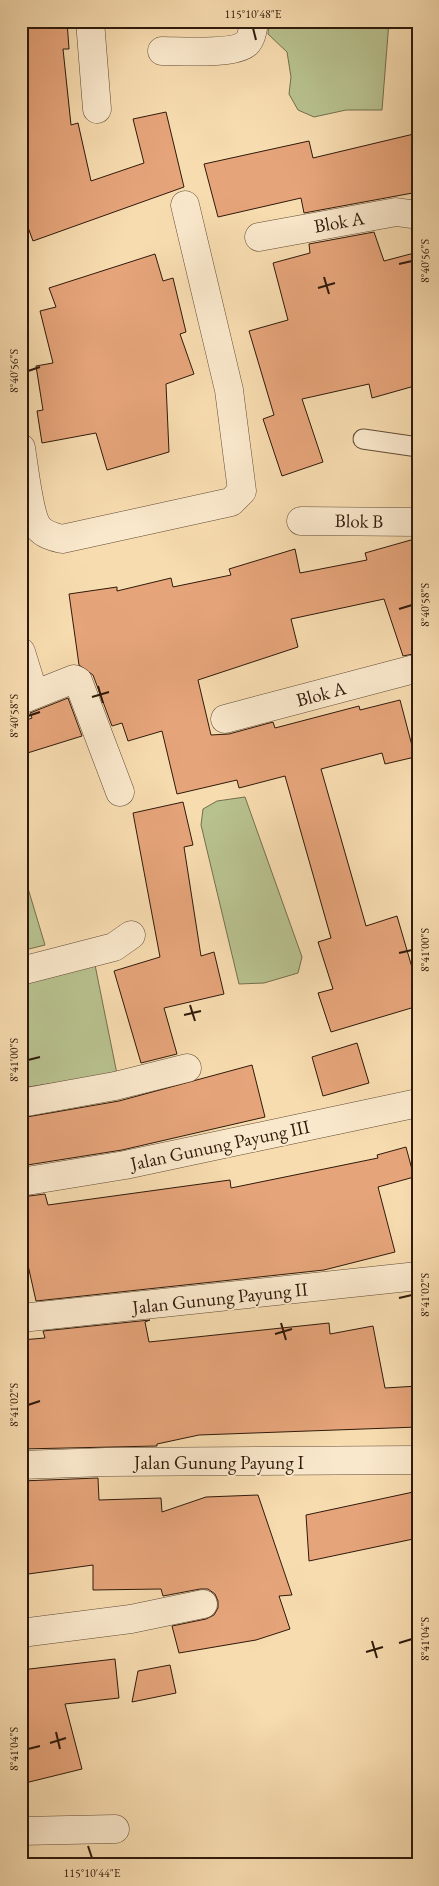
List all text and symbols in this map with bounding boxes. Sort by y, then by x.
text: 115°10'48"E [225,6,282,22]
street label: Blok A [312,205,367,239]
text: 8°40'56"S [417,238,433,283]
text: 8°40'56"S [6,348,22,393]
street label: Blok B [334,508,384,534]
text: 8°40'58"S [417,582,433,627]
street label: Blok A [293,675,350,713]
text: 8°40'58"S [6,693,22,738]
text: 8°41'00"S [417,927,433,972]
text: 8°41'00"S [6,1037,22,1082]
street label: Jalan Gunung Payung III [126,1114,313,1177]
text: 8°41'02"S [417,1272,433,1317]
street label: Jalan Gunung Payung II [129,1276,310,1320]
text: 8°41'02"S [6,1382,22,1427]
street label: Jalan Gunung Payung I [132,1450,304,1475]
text: 8°41'04"S [417,1616,433,1661]
text: 8°41'04"S [6,1726,22,1771]
text: 115°10'44"E [64,1865,121,1881]

